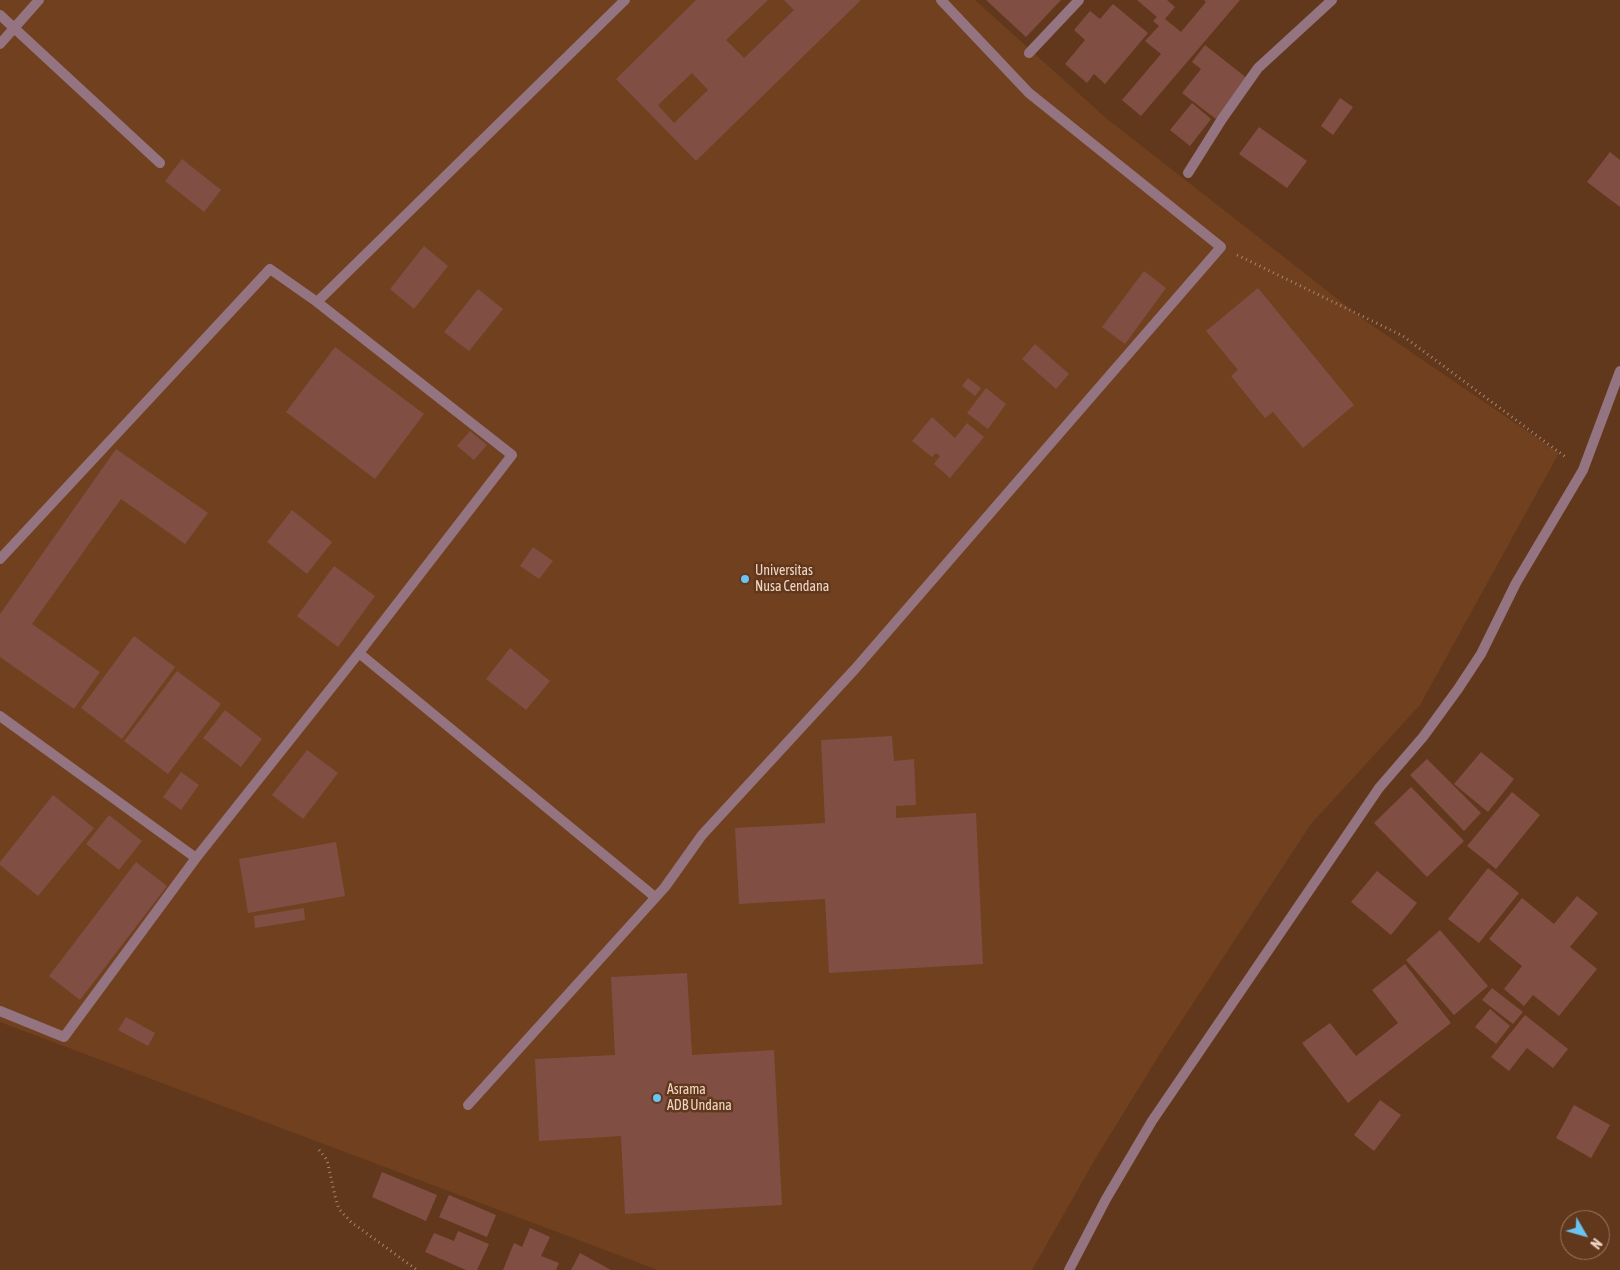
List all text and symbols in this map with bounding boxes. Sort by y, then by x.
place label: Universitas Nusa Cendana [755,563,829,596]
marker: Universitas Nusa Cendana [739,573,751,585]
place label: Asrama ADB Undana [667,1082,732,1114]
marker: Asrama ADB Undana [651,1092,663,1104]
north arrow [1560,1210,1610,1260]
text: N [1587,1235,1605,1252]

